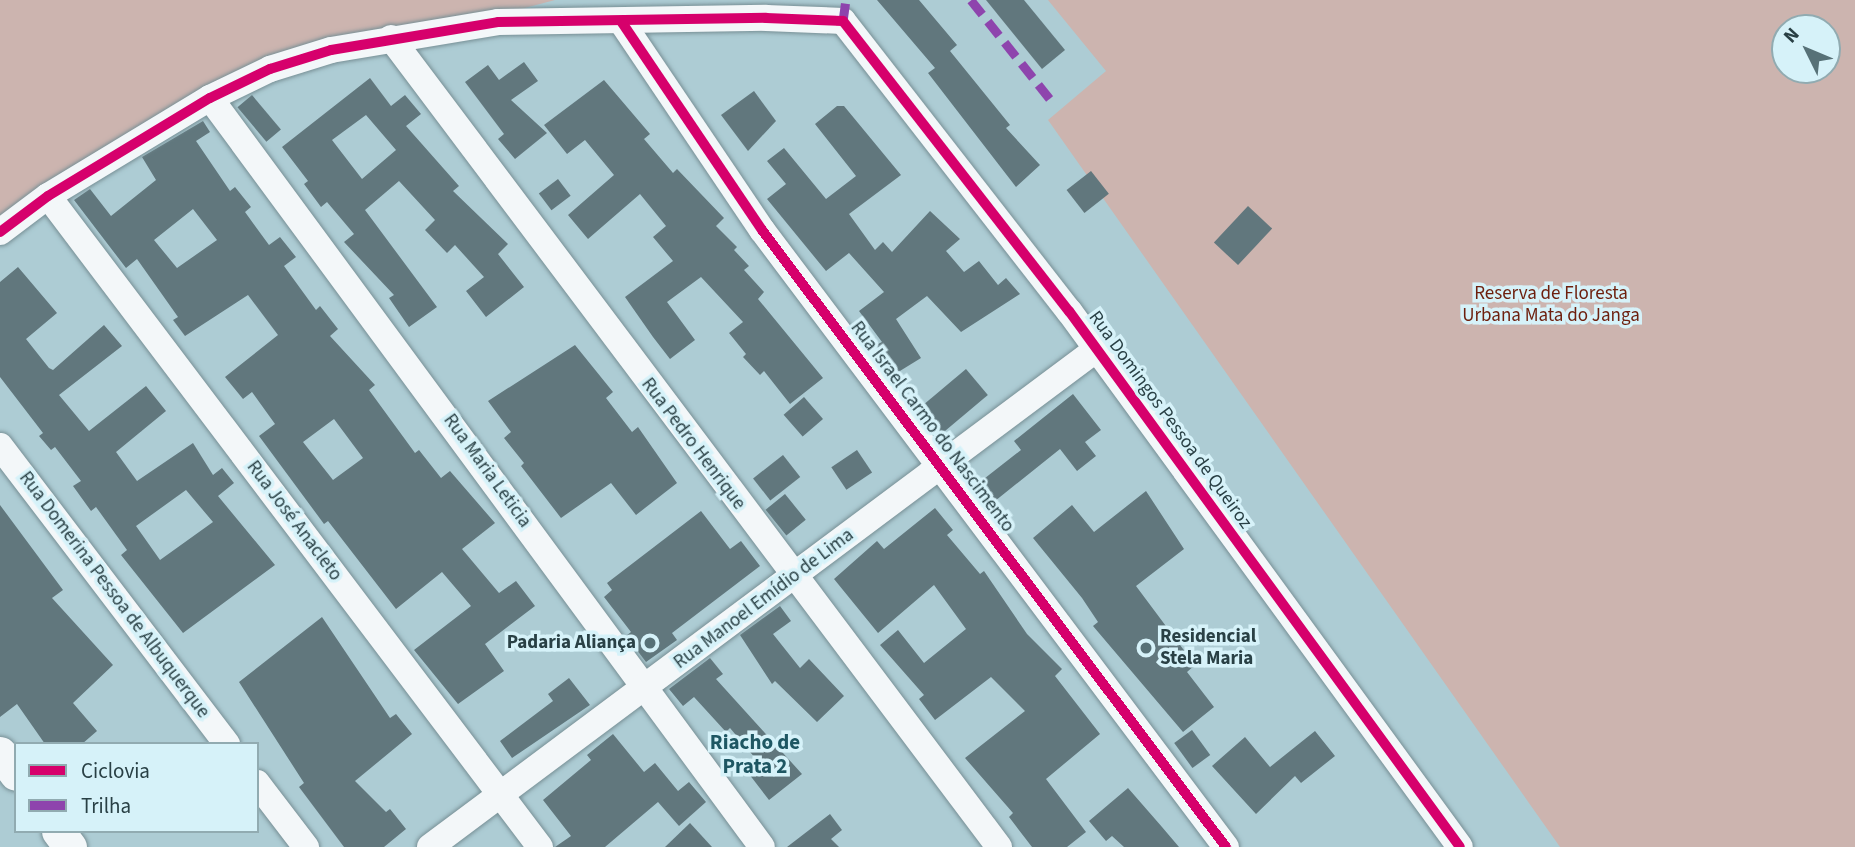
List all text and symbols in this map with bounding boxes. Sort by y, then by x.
north arrow [1771,14,1841,84]
text: N [1778,22,1806,50]
park label: Reserva de Floresta Urbana Mata do Janga [1462,283,1640,327]
street label: Rua Domingos Pessoa de Queiroz [1083,307,1257,533]
street label: Rua Israel Carmo do Nascimento [845,317,1019,537]
street label: Rua Pedro Henrique [636,374,750,514]
street label: Rua Maria Leticia [438,410,536,532]
street label: Rua José Anacleto [241,456,347,586]
street label: Rua Domerina Pessoa de Albuquerque [14,467,214,723]
street label: Rua Manoel Emídio de Lima [670,524,858,674]
place label: Residencial Stela Maria [1160,626,1256,670]
place label: Padaria Aliança [507,632,636,654]
marker: Padaria Aliança [642,635,658,651]
marker: Residencial Stela Maria [1138,640,1154,656]
district label: Riacho de Prata 2 [710,729,800,779]
legend [14,742,259,833]
text: Ciclovia [81,756,150,786]
text: Trilha [81,791,131,821]

